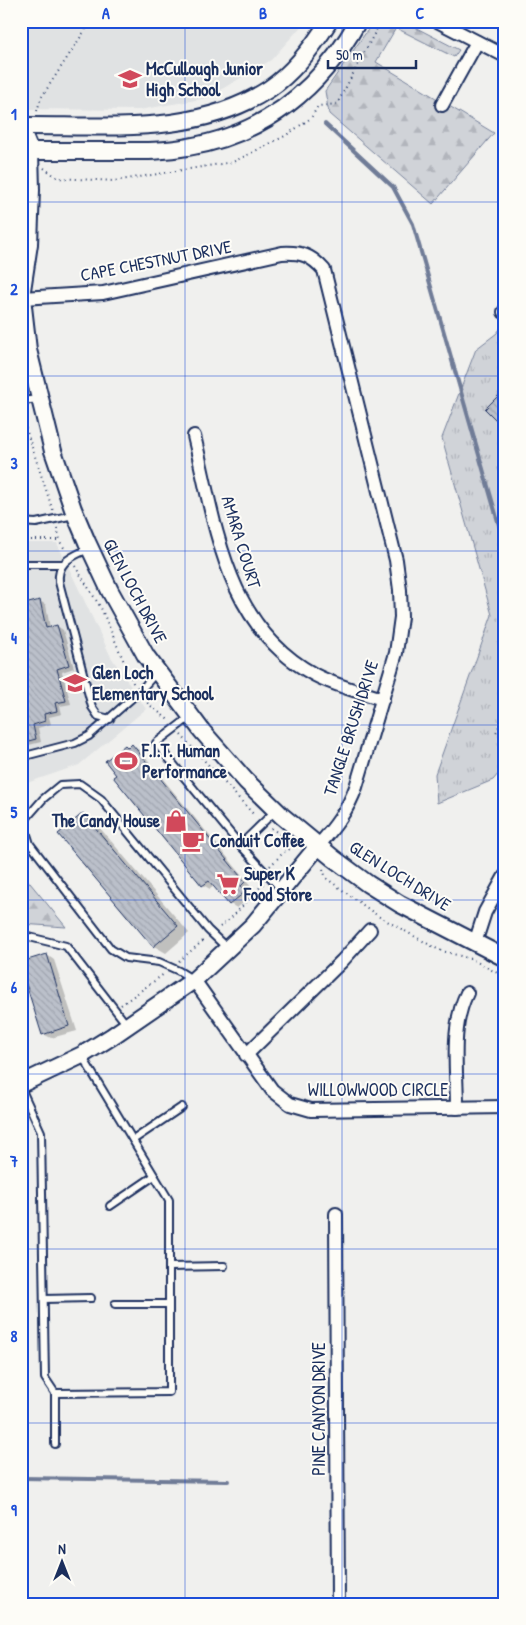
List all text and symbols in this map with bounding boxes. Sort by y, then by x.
text: A [102,2,110,24]
text: B [259,2,267,24]
text: C [416,2,425,24]
scale bar [328,38,416,70]
text: 50 m [336,44,363,65]
place label: McCullough Junior High School [146,56,263,103]
school or university icon: McCullough Junior High School [117,66,143,92]
text: 1 [11,103,17,125]
street label: CAPE CHESTNUT DRIVE [78,234,234,287]
text: 2 [10,278,18,300]
text: 3 [10,452,18,474]
street label: AMARA COURT [216,492,268,592]
street label: GLEN LOCH DRIVE [97,534,174,648]
text: 4 [11,627,17,649]
street label: TANGLE BRUSH DRIVE [317,657,384,799]
place label: Glen Loch Elementary School [92,660,215,707]
school or university icon: Glen Loch Elementary School [62,670,88,696]
place label: F.I.T. Human Performance [141,738,228,784]
sports icon: F.I.T. Human Performance [113,748,139,774]
text: 5 [11,801,18,823]
place label: The Candy House [51,808,161,834]
shop icon: The Candy House [163,808,189,834]
cafe icon: Conduit Coffee [180,828,206,854]
place label: Conduit Coffee [210,828,306,853]
street label: GLEN LOCH DRIVE [345,834,456,917]
place label: Super K Food Store [243,861,313,907]
supermarket icon: Super K Food Store [215,871,241,897]
text: 6 [11,976,18,998]
street label: WILLOWWOOD CIRCLE [308,1077,448,1102]
text: 7 [9,1150,18,1172]
text: 8 [11,1325,18,1347]
street label: PINE CANYON DRIVE [306,1342,331,1476]
text: 9 [11,1499,17,1521]
north arrow [38,1538,88,1588]
text: N [58,1539,66,1558]

